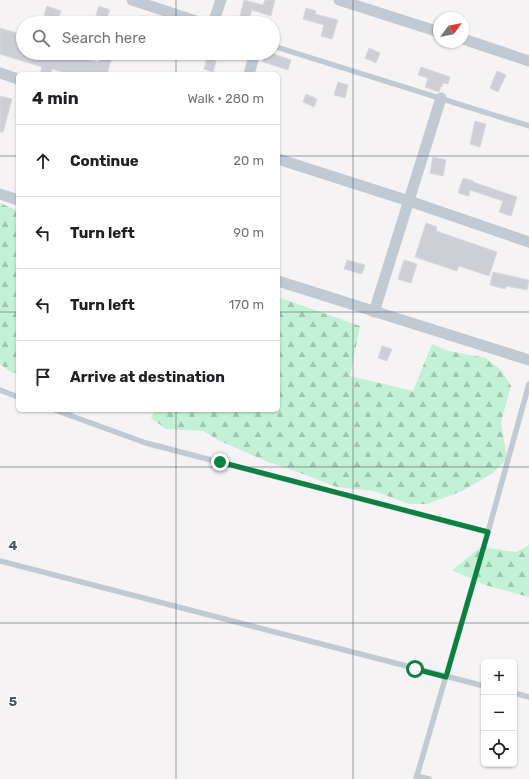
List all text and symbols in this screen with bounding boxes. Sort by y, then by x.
north arrow [433,12,469,48]
search box [16,16,280,60]
icon: search [30,27,52,49]
text: Search here [62,29,146,47]
text: 4 min [32,88,79,108]
text: Walk · 280 m [187,91,264,106]
icon: ahead [32,150,54,172]
text: Continue [70,152,139,170]
text: 20 m [233,153,264,168]
icon: left [32,222,54,244]
text: Turn left [70,224,135,242]
text: 90 m [233,225,264,240]
icon: left [32,294,54,316]
text: Turn left [70,296,135,314]
text: 170 m [229,297,264,312]
icon: arrive [32,366,54,388]
text: Arrive at destination [70,368,225,386]
route end [211,453,229,471]
text: 4 [9,538,18,553]
map controls [481,659,517,767]
button: + [481,659,517,695]
route start [406,660,424,678]
text: 5 [9,694,17,709]
button: − [481,695,517,731]
button: locate [481,731,517,767]

